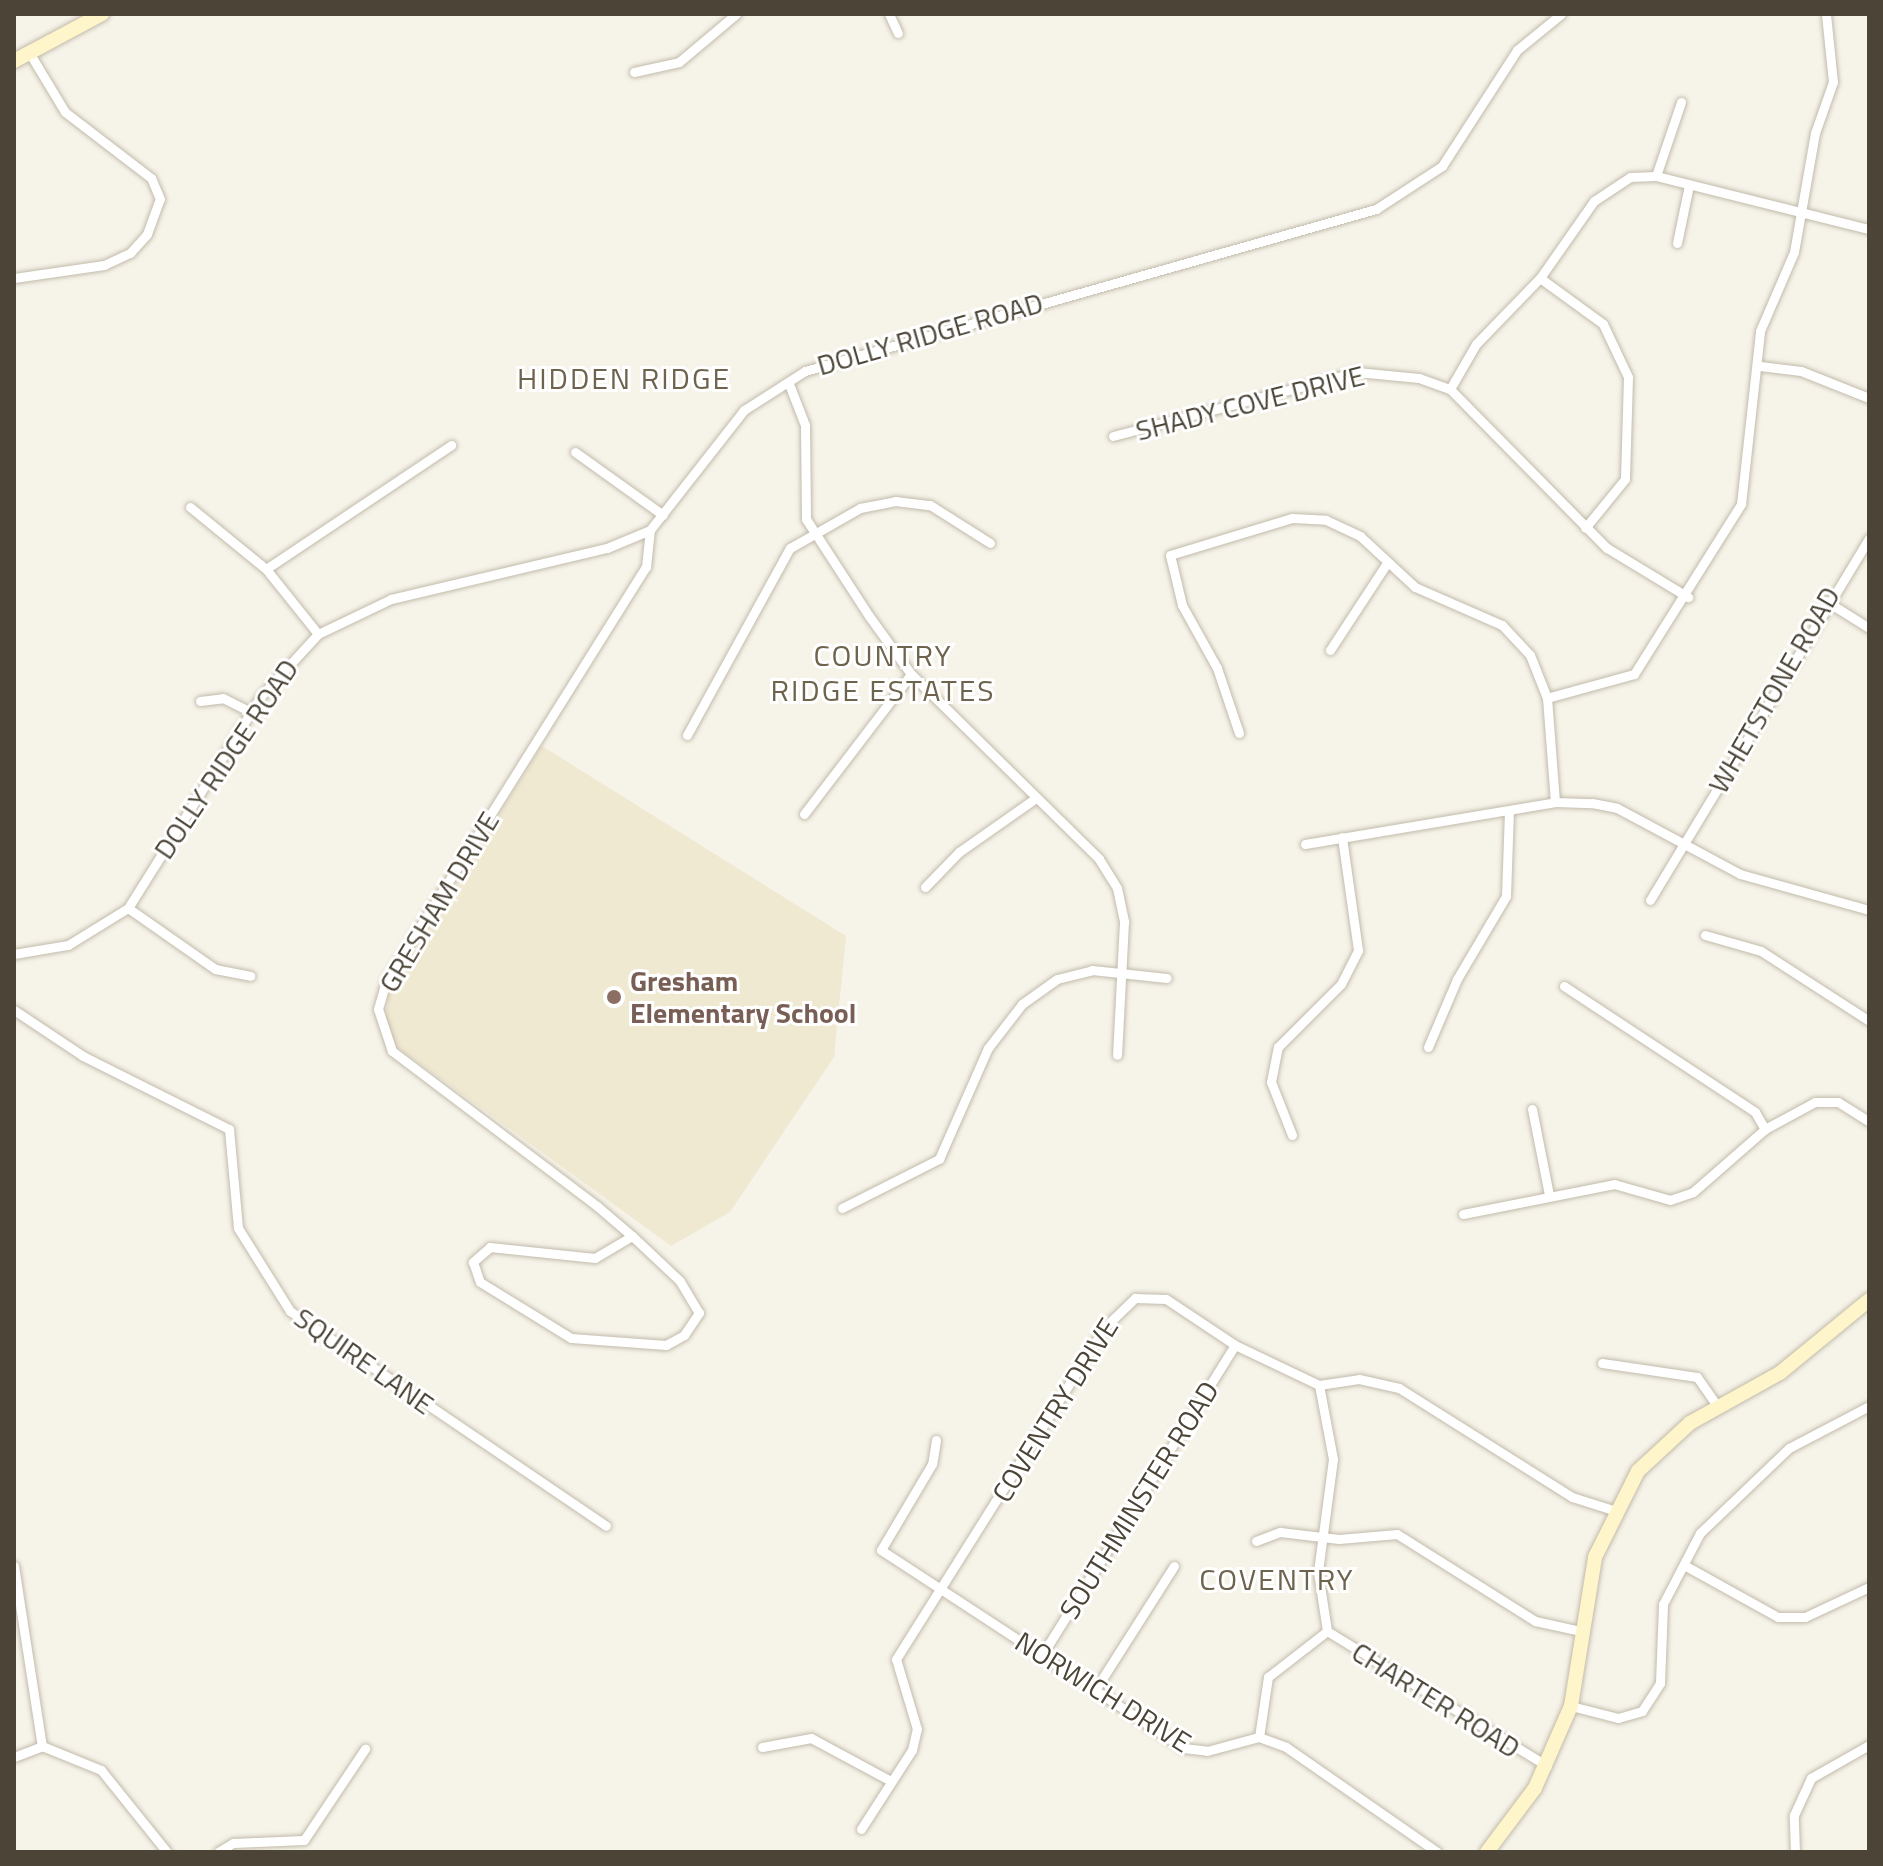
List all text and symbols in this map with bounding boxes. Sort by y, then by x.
street label: DOLLY RIDGE ROAD [813,286,1047,382]
street label: SHADY COVE DRIVE [1132,358,1368,448]
district label: HIDDEN RIDGE [517,360,731,396]
street label: WHETSTONE ROAD [1701,581,1847,799]
district label: COUNTRY RIDGE ESTATES [770,637,996,708]
street label: DOLLY RIDGE ROAD [147,653,305,865]
street label: GRESHAM DRIVE [372,806,506,998]
place label: Gresham Elementary School [630,964,856,1030]
marker: Gresham Elementary School [605,988,623,1006]
street label: SQUIRE LANE [288,1301,440,1421]
street label: COVENTRY DRIVE [985,1312,1125,1508]
street label: SOUTHMINSTER ROAD [1052,1375,1226,1625]
district label: COVENTRY [1199,1561,1355,1597]
street label: NORWICH DRIVE [1009,1625,1197,1759]
street label: CHARTER ROAD [1346,1635,1526,1765]

